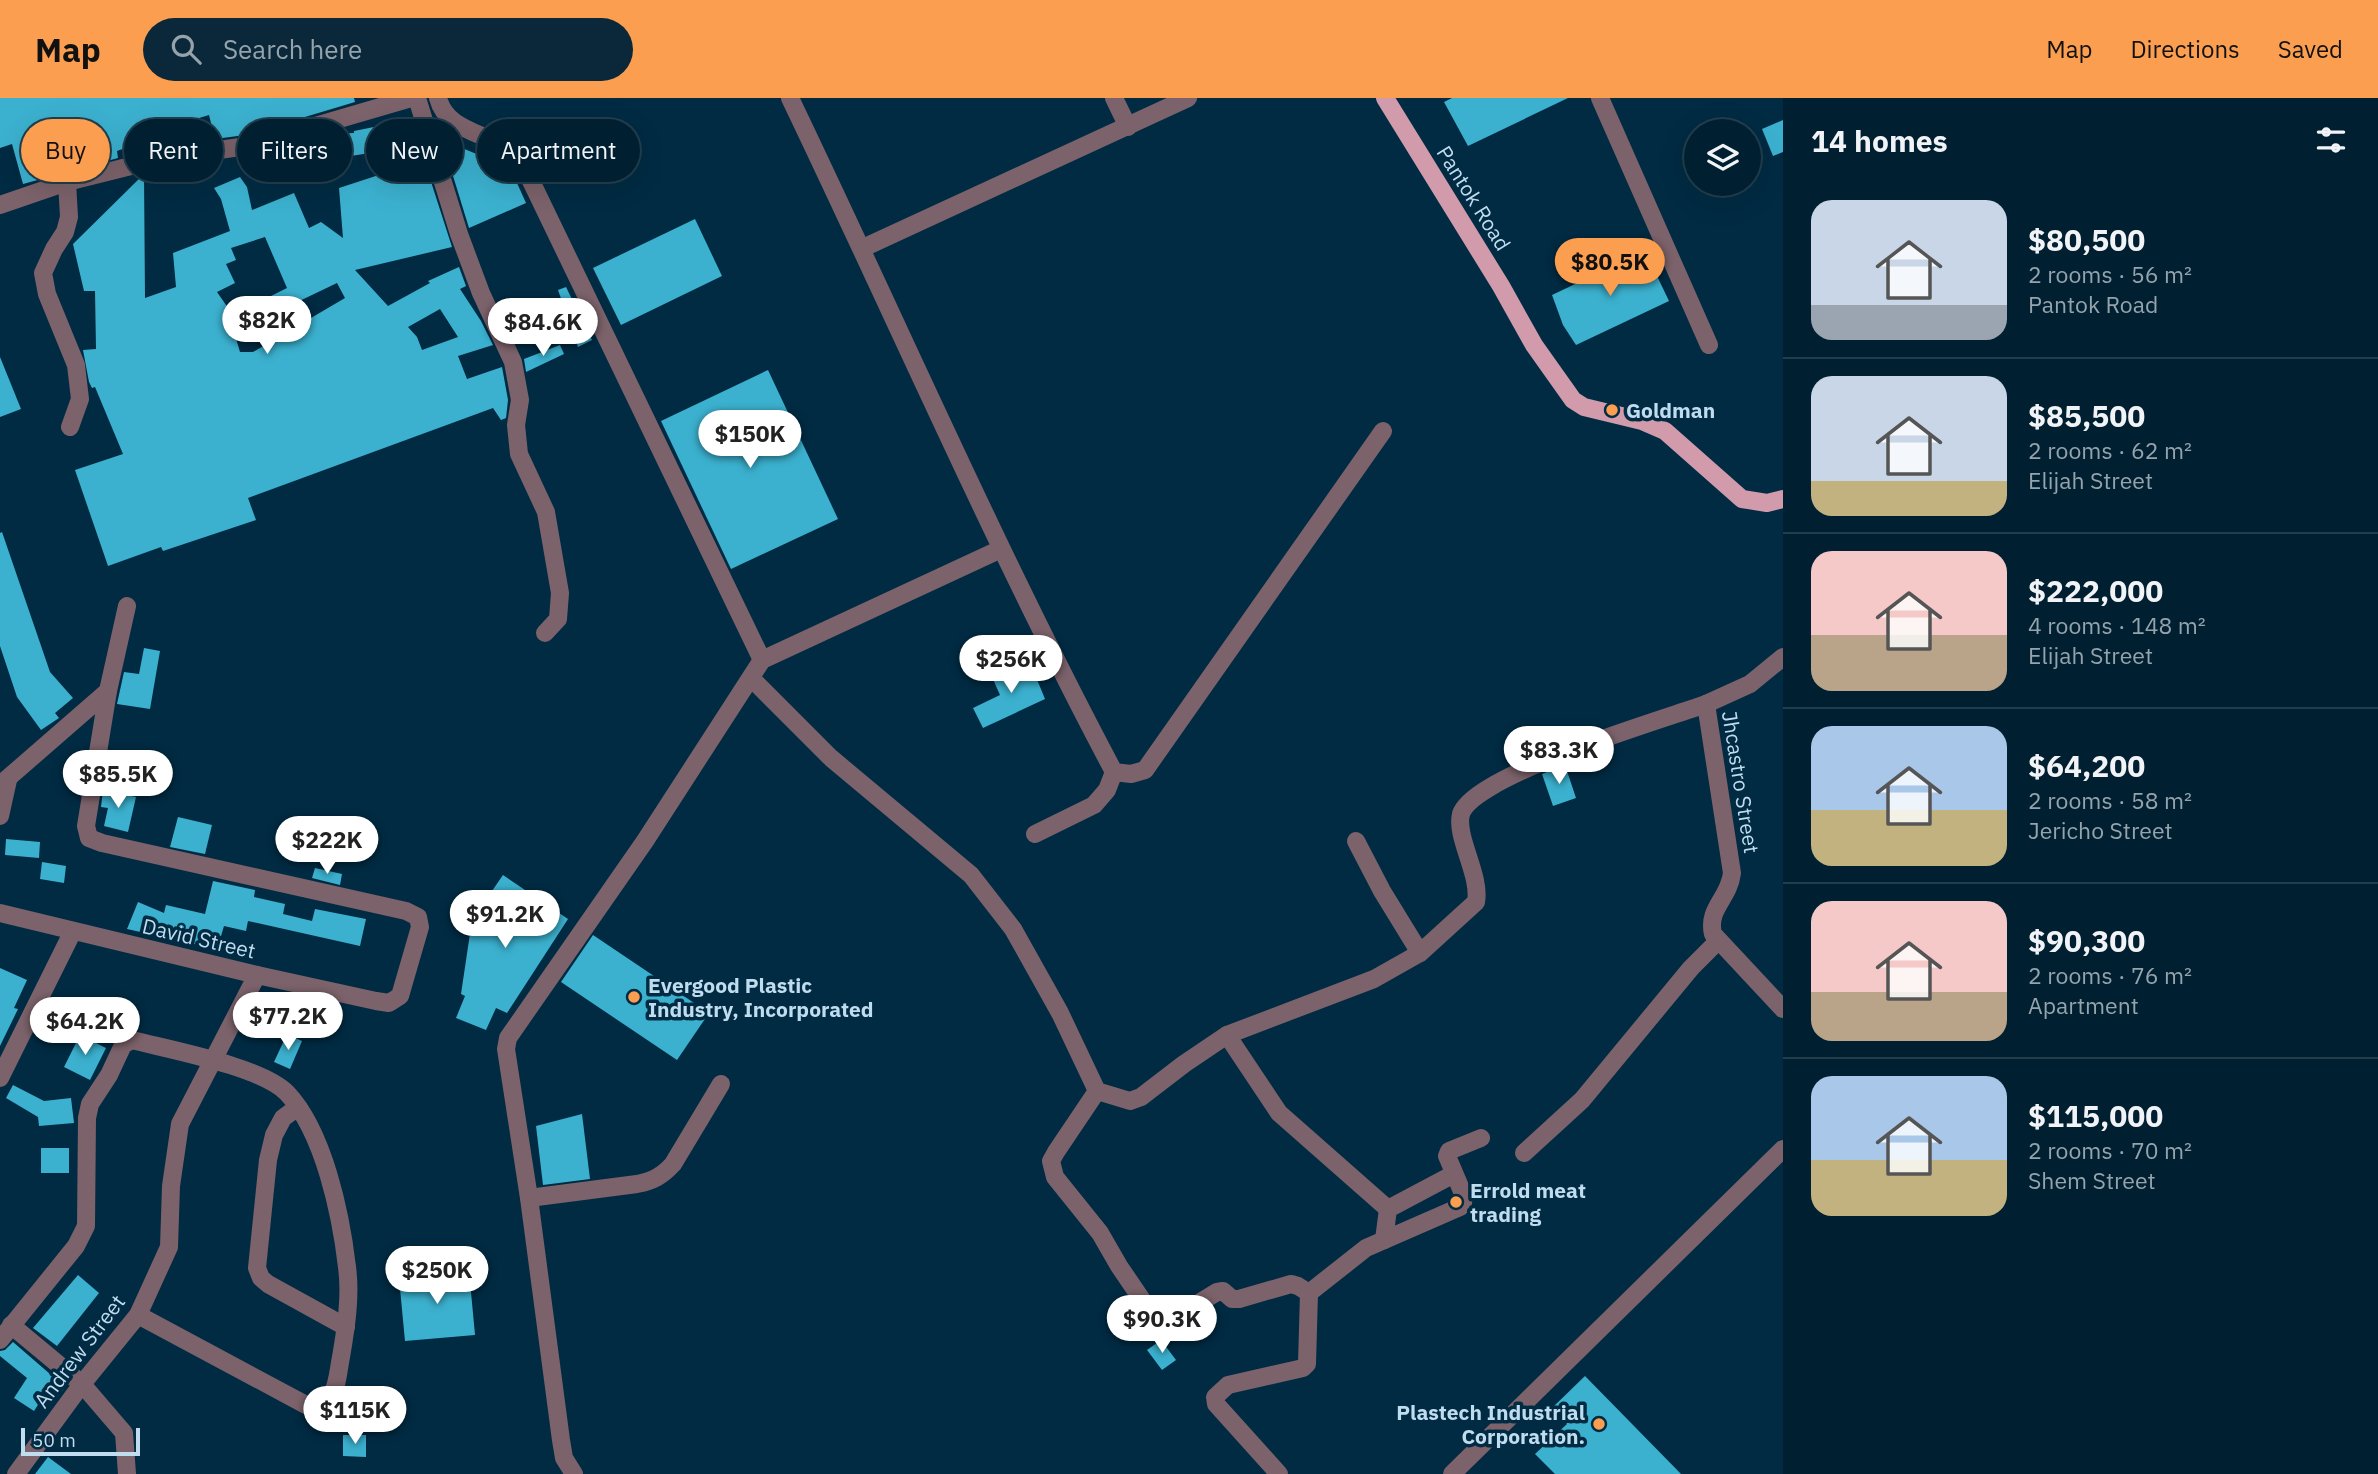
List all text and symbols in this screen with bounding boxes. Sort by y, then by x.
search box [143,18,633,81]
text: Map [35,28,101,71]
icon: search [167,30,205,68]
text: Search here [223,32,362,66]
text: Map [2046,33,2092,65]
text: Directions [2130,33,2240,65]
text: Saved [2278,33,2343,65]
chip: Buy [21,119,110,182]
chip: Rent [124,119,223,182]
chip: Filters [237,119,352,182]
chip: New [366,119,463,182]
chip: Apartment [477,119,640,182]
map controls [1684,119,1761,196]
button: layers [1684,119,1761,196]
text: 14 homes [1811,121,1948,160]
icon: filters [2312,121,2350,159]
street label: Pantok Road [1431,140,1517,256]
text: $80,500 [2028,220,2145,259]
icon: home [1867,228,1951,312]
pin: $80.5K [1553,238,1667,298]
text: $80.5K [1571,246,1649,276]
text: 2 rooms · 56 m² [2028,259,2192,289]
text: Pantok Road [2028,289,2158,319]
pin: $82K [226,296,308,356]
pin: $84.6K [486,299,600,358]
text: $82K [238,304,296,334]
text: $84.6K [504,306,582,336]
place label: Goldman [1626,396,1715,424]
text: $85,500 [2028,396,2145,435]
marker: Goldman [1604,402,1620,418]
icon: home [1867,404,1951,488]
pin: $150K [701,410,799,470]
text: $150K [714,418,786,448]
text: 2 rooms · 62 m² [2028,435,2192,465]
text: Elijah Street [2028,465,2153,495]
text: $222,000 [2028,571,2163,610]
icon: home [1867,579,1951,663]
text: 4 rooms · 148 m² [2028,610,2206,640]
pin: $256K [962,636,1060,695]
text: Elijah Street [2028,640,2153,670]
text: $256K [975,643,1047,673]
street label: Jhcastro Street [1716,709,1766,855]
pin: $83.3K [1502,726,1616,786]
text: $83.3K [1520,734,1598,764]
text: $64,200 [2028,746,2145,785]
pin: $85.5K [61,750,175,810]
icon: home [1867,754,1951,838]
text: $85.5K [79,758,157,788]
text: 2 rooms · 58 m² [2028,785,2192,815]
text: Jericho Street [2028,815,2173,845]
pin: $222K [278,816,376,876]
text: $222K [291,824,363,854]
pin: $91.2K [448,890,562,950]
text: $91.2K [466,898,544,928]
street label: David Street [140,911,258,965]
text: $90,300 [2028,921,2145,960]
icon: home [1867,929,1951,1013]
text: 2 rooms · 76 m² [2028,960,2192,990]
place label: Evergood Plastic Industry, Incorporated [648,971,874,1023]
marker: Evergood Plastic Industry, Incorporated [626,989,642,1005]
text: Apartment [2028,990,2139,1020]
pin: $77.2K [231,992,345,1052]
pin: $64.2K [28,998,142,1057]
text: $77.2K [249,1000,327,1030]
text: $64.2K [46,1005,124,1035]
text: $115,000 [2028,1096,2163,1135]
icon: home [1867,1104,1951,1188]
text: 2 rooms · 70 m² [2028,1135,2192,1165]
text: Shem Street [2028,1165,2156,1195]
place label: Errold meat trading [1470,1176,1586,1228]
marker: Errold meat trading [1448,1194,1464,1210]
pin: $250K [388,1246,486,1306]
text: $250K [401,1254,473,1284]
street label: Andrew Street [27,1289,131,1413]
pin: $90.3K [1105,1296,1219,1355]
text: $90.3K [1123,1303,1201,1333]
pin: $115K [306,1386,404,1446]
text: $115K [319,1394,391,1424]
place label: Plastech Industrial Corporation. [1396,1398,1585,1450]
marker: Plastech Industrial Corporation. [1591,1416,1607,1432]
scale bar [21,1425,140,1457]
text: 50 m [32,1428,76,1452]

